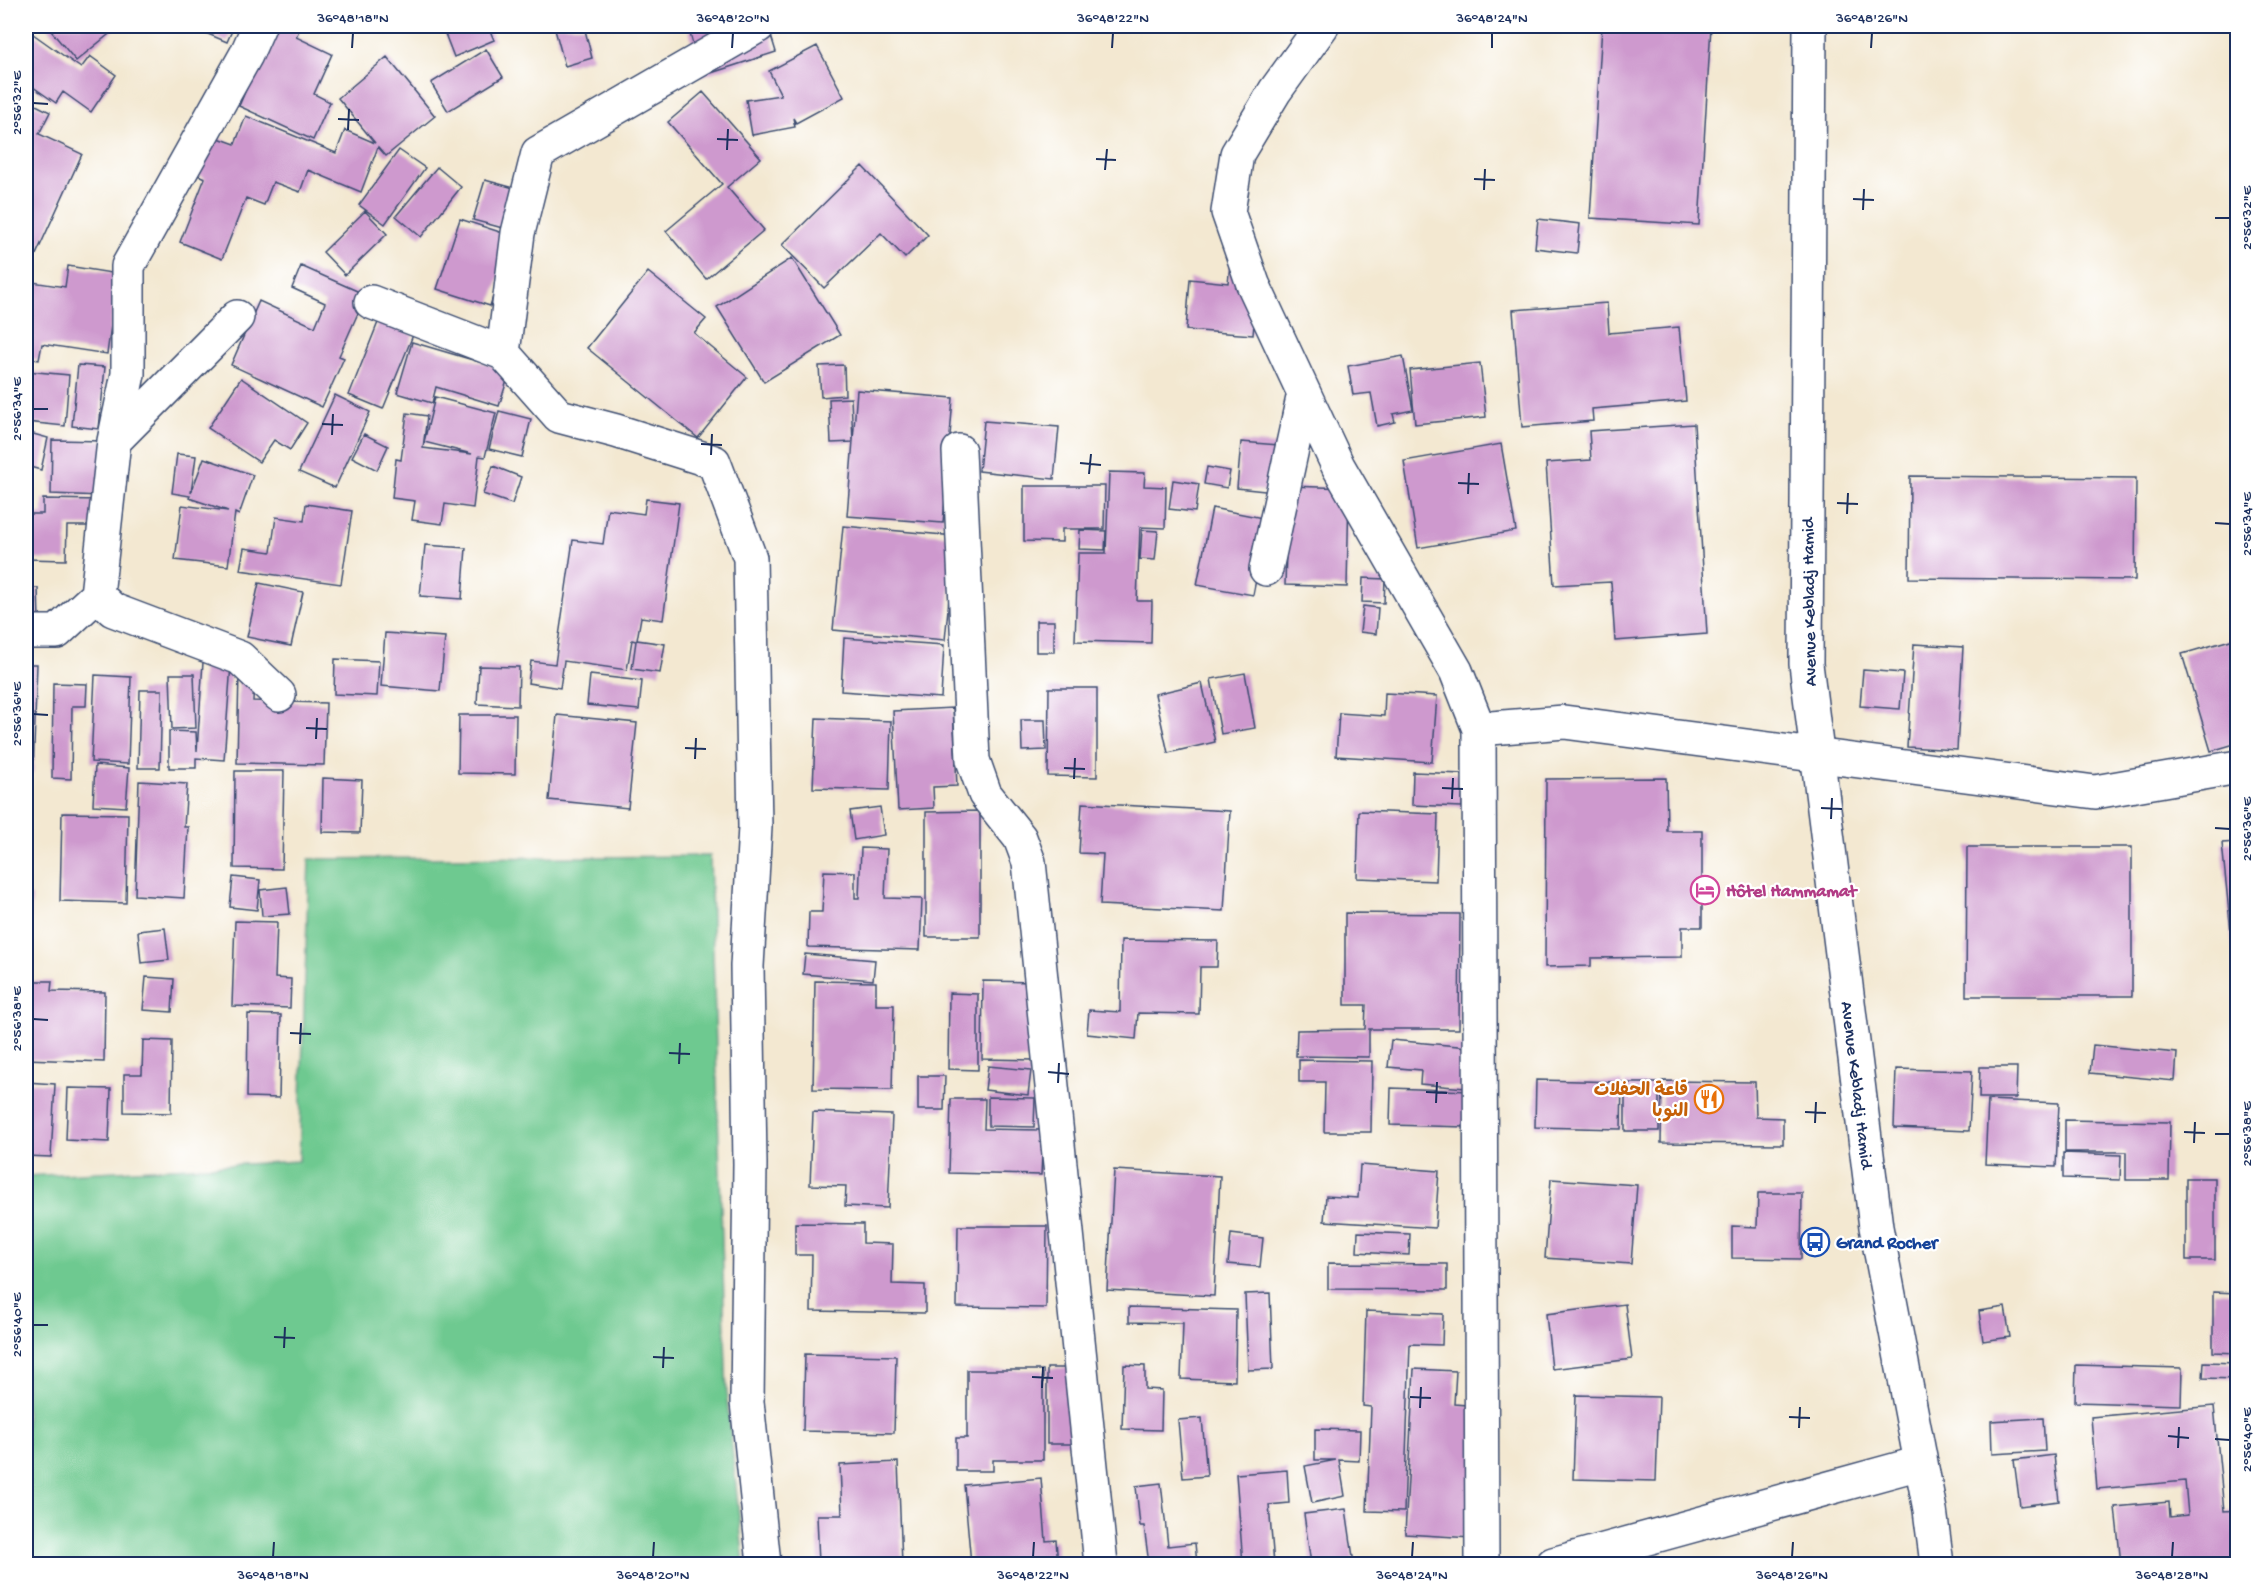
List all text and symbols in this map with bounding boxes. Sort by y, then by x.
text: 36°48'18"N [316,10,389,28]
text: 36°48'20"N [695,10,770,28]
text: 36°48'22"N [1076,10,1149,28]
text: 36°48'24"N [1455,10,1528,28]
text: 36°48'26"N [1835,10,1908,28]
text: 2°56'32"E [9,70,27,135]
text: 2°56'32"E [2239,185,2257,250]
text: 2°56'34"E [9,376,27,441]
text: 2°56'34"E [2239,491,2257,556]
street label: Avenue Kebladj Hamid [1799,516,1822,686]
text: 2°56'36"E [9,681,27,746]
text: 2°56'36"E [2239,796,2257,861]
hotel icon: Hôtel Hammamat [1689,874,1721,906]
place label: Hôtel Hammamat [1726,882,1858,903]
text: 2°56'38"E [9,986,27,1051]
street label: Avenue Kebladj Hamid [1835,1000,1876,1172]
place label: قاعة الحفلات النوبا [1594,1079,1688,1123]
restaurant icon: قاعة الحفلات النوبا [1693,1083,1725,1115]
text: 2°56'38"E [2239,1101,2257,1166]
bus stop icon: Grand Rocher [1799,1226,1831,1258]
place label: Grand Rocher [1836,1234,1940,1255]
text: 2°56'40"E [9,1292,27,1357]
text: 2°56'40"E [2239,1407,2257,1472]
text: 36°48'18"N [236,1567,309,1585]
text: 36°48'20"N [615,1567,690,1585]
text: 36°48'22"N [996,1567,1069,1585]
text: 36°48'24"N [1375,1567,1448,1585]
text: 36°48'26"N [1755,1567,1828,1585]
text: 36°48'28"N [2135,1567,2209,1585]

